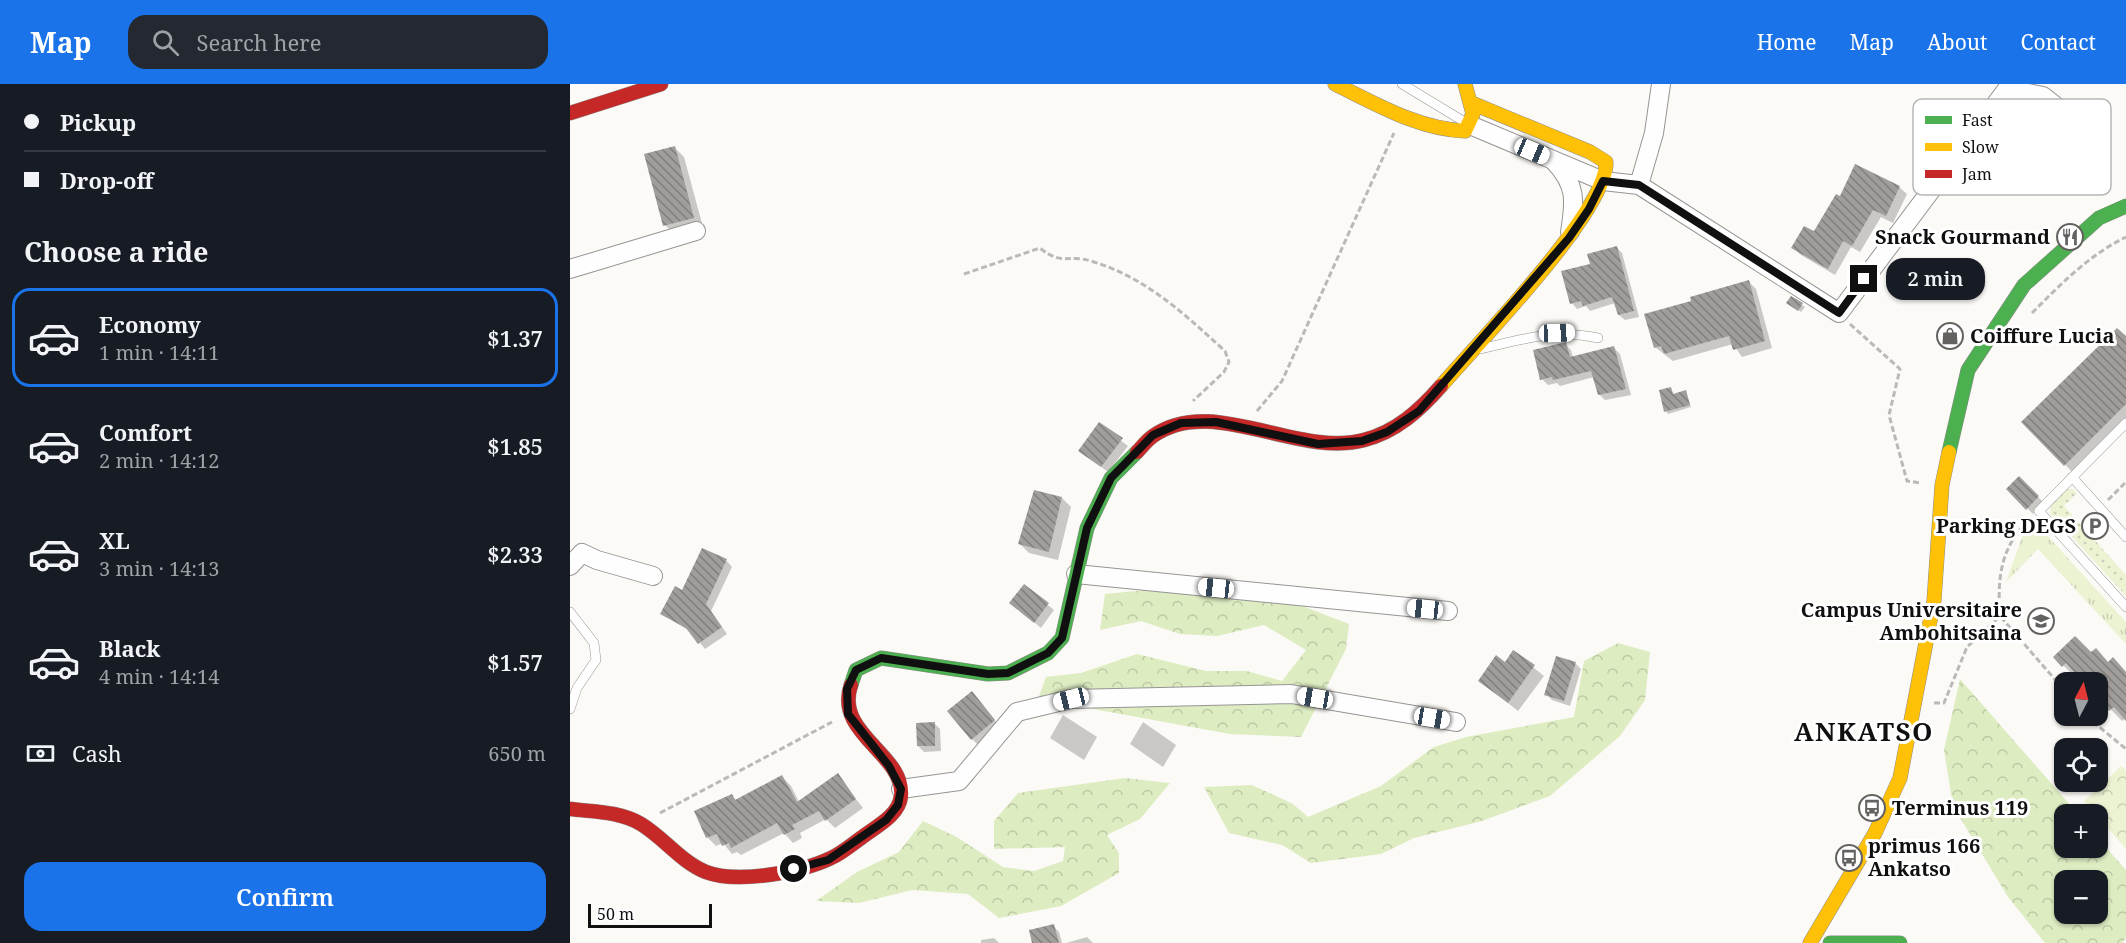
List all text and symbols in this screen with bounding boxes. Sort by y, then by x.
search box [128,15,548,69]
text: Map [30,23,92,61]
icon: search [149,26,182,59]
text: Search here [197,27,321,57]
text: Home [1757,28,1817,56]
text: Map [1850,28,1894,56]
text: About [1927,28,1988,56]
text: Contact [2021,28,2096,56]
legend [1913,99,2111,195]
text: Pickup [60,107,136,137]
text: Fast [1962,109,1993,131]
car [1512,136,1552,166]
text: Slow [1962,136,1999,158]
text: Jam [1961,163,1992,185]
text: Drop-off [60,165,153,195]
restaurant icon: Snack Gourmand [2055,222,2085,252]
place label: Snack Gourmand [1875,223,2050,250]
text: Choose a ride [24,233,209,270]
callout: 2 min [1885,258,1984,300]
route end [1850,265,1877,292]
text: 2 min [1908,265,1963,292]
text: Economy [99,309,201,339]
icon: car [27,311,81,365]
shop icon: Coiffure Lucia [1935,321,1965,351]
place label: Coiffure Lucia [1970,322,2114,349]
text: $1.37 [487,323,543,353]
car [1539,323,1575,343]
text: 1 min · 14:11 [99,339,219,366]
text: Comfort [99,417,192,447]
icon: car [27,419,81,473]
text: $1.85 [487,431,543,461]
text: 2 min · 14:12 [99,447,219,474]
parking icon: Parking DEGS [2080,511,2110,541]
place label: Parking DEGS [1936,512,2076,539]
text: XL [99,525,130,555]
icon: car [27,527,81,581]
text: $2.33 [487,539,543,569]
text: 3 min · 14:13 [99,555,219,582]
car [1197,577,1235,599]
place label: Campus Universitaire Ambohitsaina [1801,596,2022,646]
car [1406,598,1444,620]
school or university icon: Campus Universitaire Ambohitsaina [2026,606,2056,636]
text: Black [99,633,160,663]
icon: car [27,635,81,689]
text: $1.57 [487,647,543,677]
text: 4 min · 14:14 [99,663,219,690]
north arrow [2054,672,2108,726]
map controls [2054,672,2108,924]
car [1051,686,1091,712]
car [1296,686,1334,710]
car [1413,706,1451,730]
district label: ANKATSO [1794,713,1934,749]
icon: cash [24,737,57,770]
text: Cash [72,738,122,768]
button: locate [2054,738,2108,792]
text: 650 m [488,740,546,767]
bus stop icon: Terminus 119 [1857,793,1887,823]
place label: Terminus 119 [1892,794,2028,821]
button: + [2054,804,2108,858]
place label: primus 166 Ankatso [1868,832,1980,882]
bus stop icon: primus 166 Ankatso [1834,843,1864,873]
route start [780,855,807,882]
button: Confirm [24,862,546,931]
button: − [2054,870,2108,924]
scale bar [588,901,712,928]
text: 50 m [597,903,634,925]

